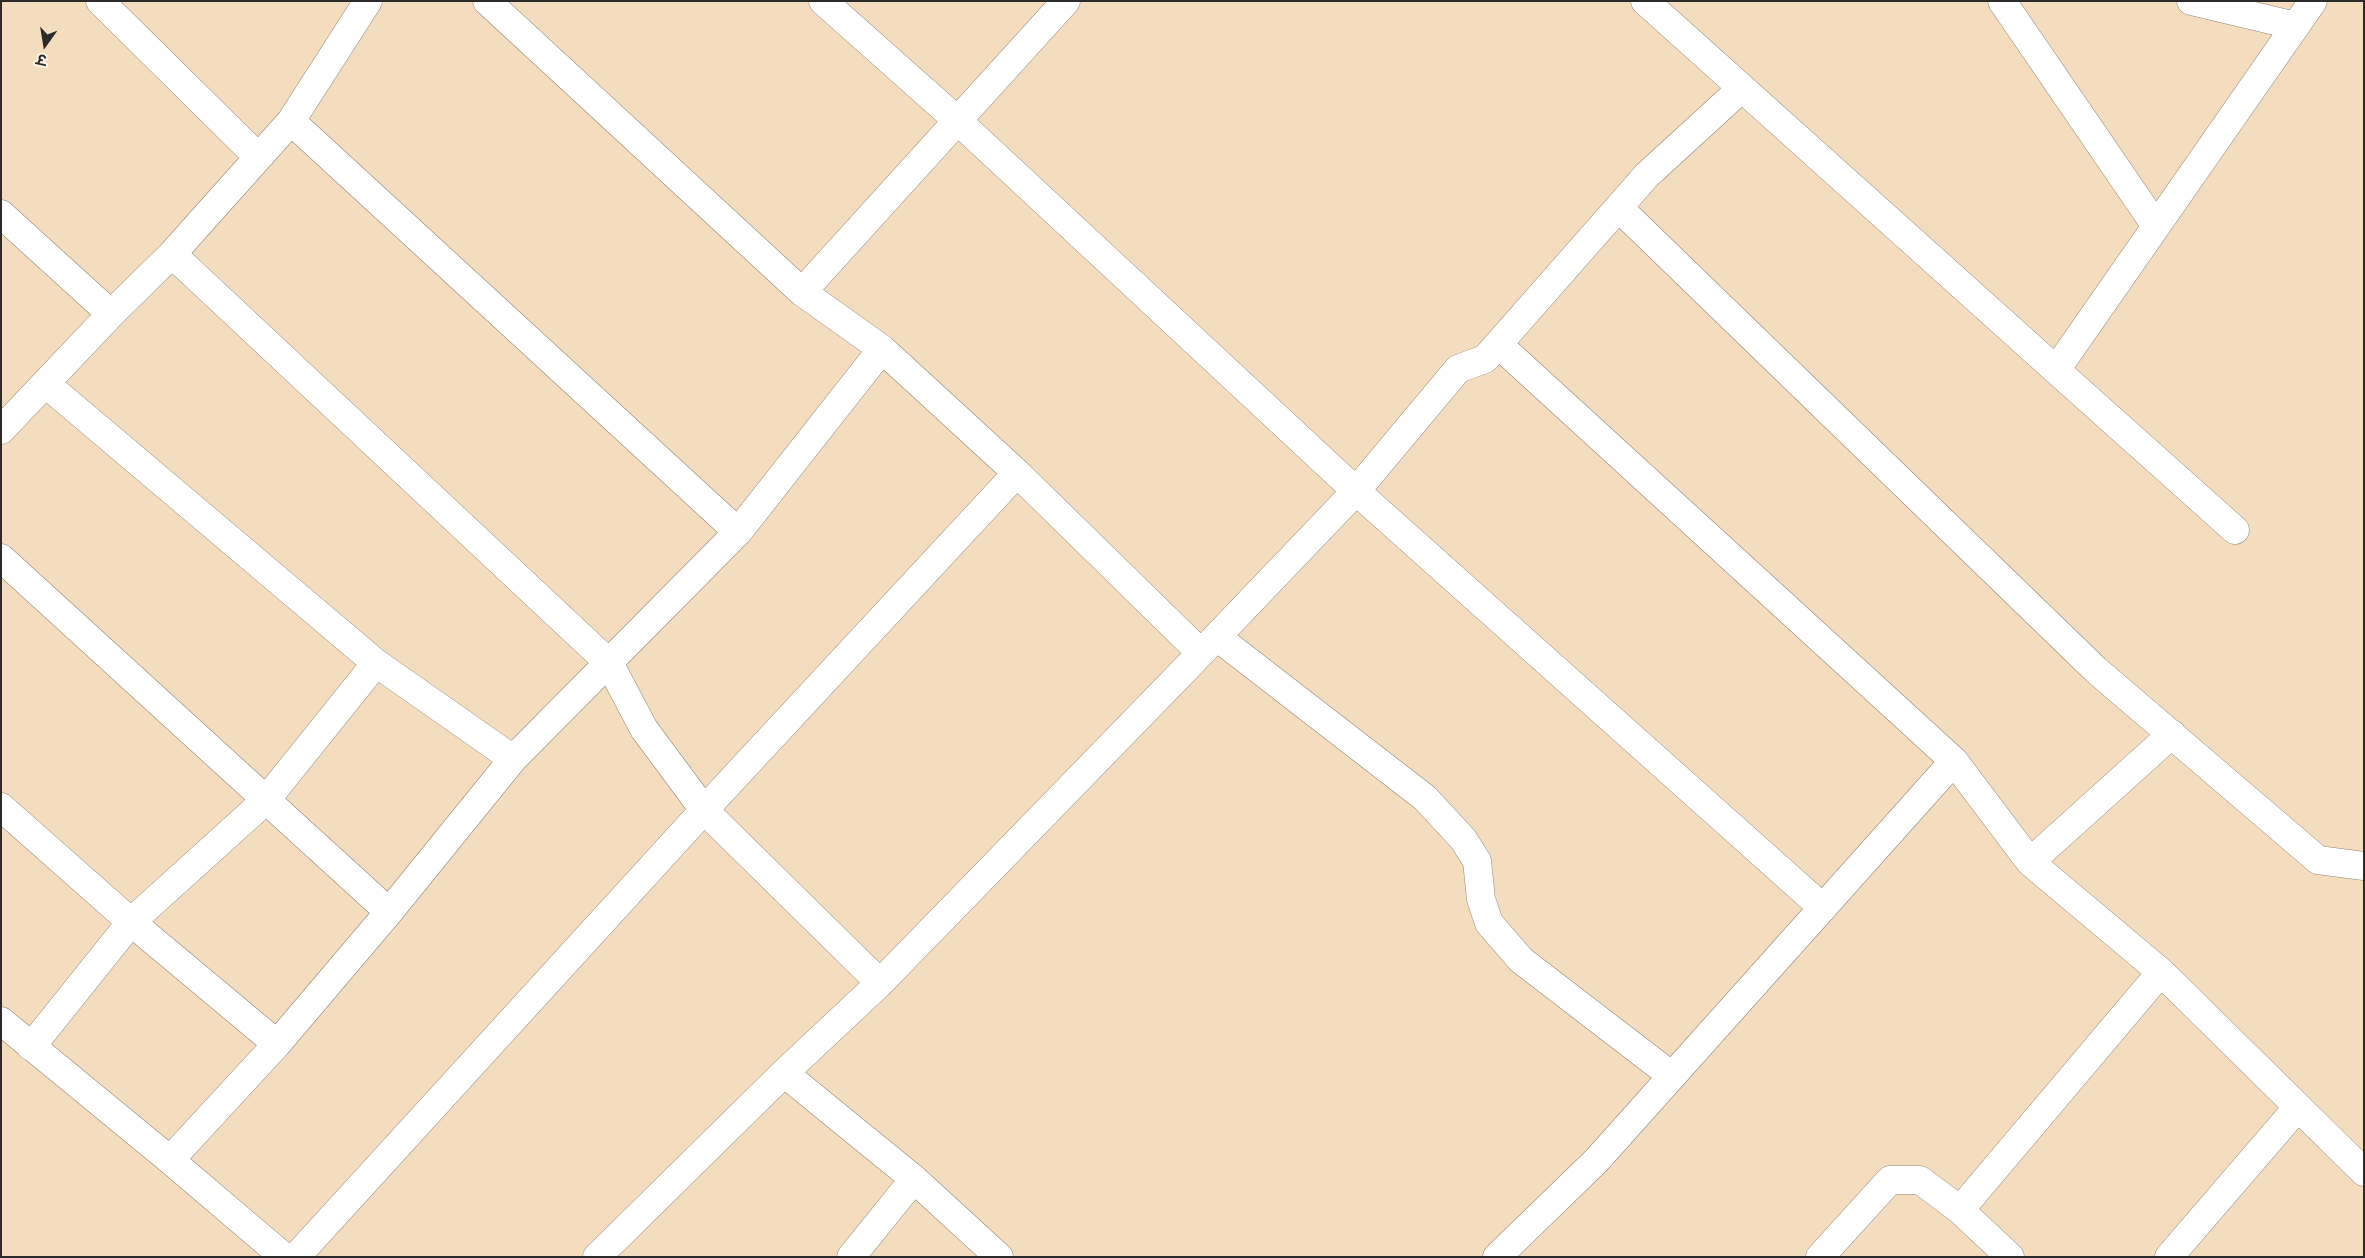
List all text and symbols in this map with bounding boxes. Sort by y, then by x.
north arrow [20,20,70,70]
text: उ [35,49,48,71]

